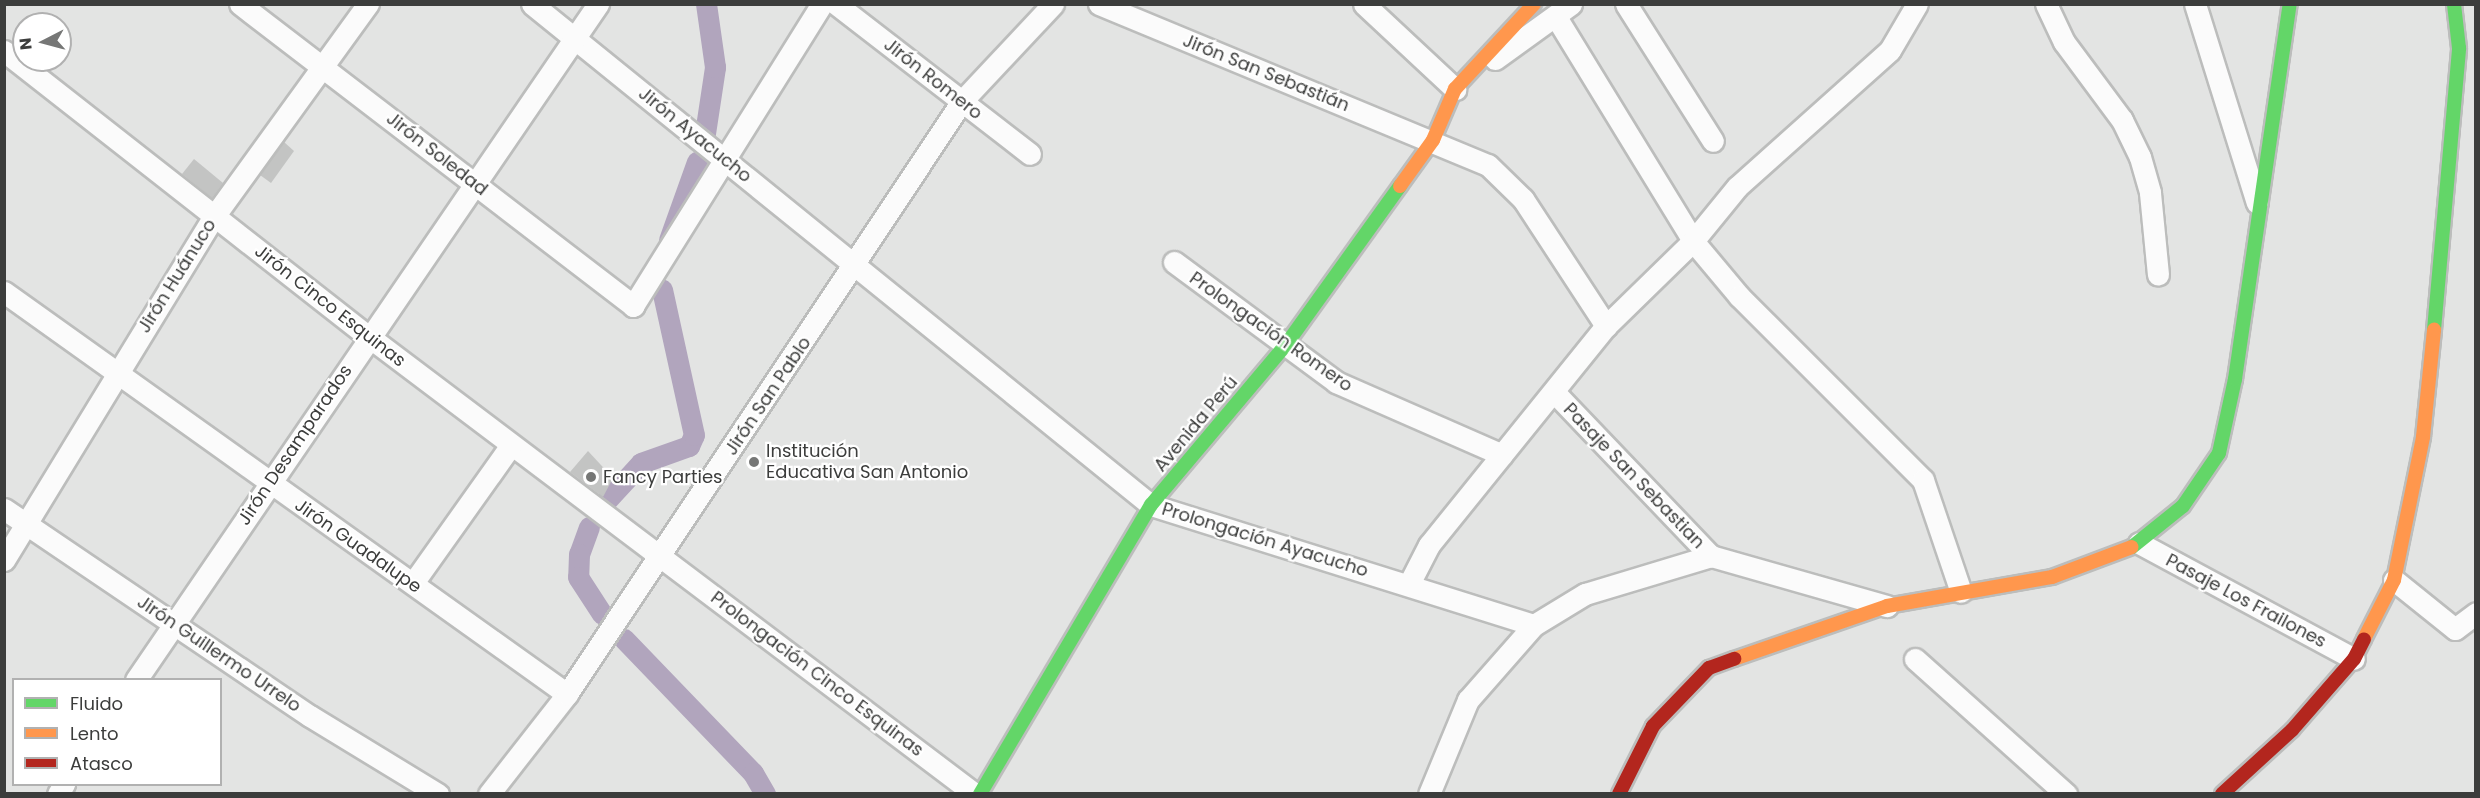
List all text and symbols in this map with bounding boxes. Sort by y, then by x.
north arrow [12,12,72,72]
street label: Jirón San Sebastián [1180,30,1352,116]
street label: Jirón Romero [879,34,987,124]
text: N [14,37,38,51]
street label: Jirón Ayacucho [634,83,756,187]
street label: Jirón Soledad [382,108,492,200]
street label: Jirón Huánuco [133,215,221,337]
street label: Jirón Cinco Esquinas [250,240,410,372]
street label: Prolongación Romero [1185,267,1357,397]
street label: Jirón San Pablo [720,333,816,459]
street label: Jirón Desamparados [233,361,357,529]
street label: Avenida Perú [1150,372,1242,476]
street label: Pasaje San Sebastian [1559,399,1709,553]
place label: Institución Educativa San Antonio [766,441,968,484]
marker: Institución Educativa San Antonio [747,455,761,469]
place label: Fancy Parties [603,466,722,488]
marker: Fancy Parties [584,470,598,484]
street label: Jirón Guadalupe [290,494,426,598]
street label: Prolongación Ayacucho [1159,498,1371,582]
street label: Pasaje Los Frailones [2162,550,2330,652]
street label: Prolongación Cinco Esquinas [706,587,928,761]
street label: Jirón Guillermo Urrelo [133,591,305,717]
legend [12,678,222,786]
text: Fluido [70,691,123,716]
text: Lento [70,721,119,746]
text: Atasco [70,751,133,776]

